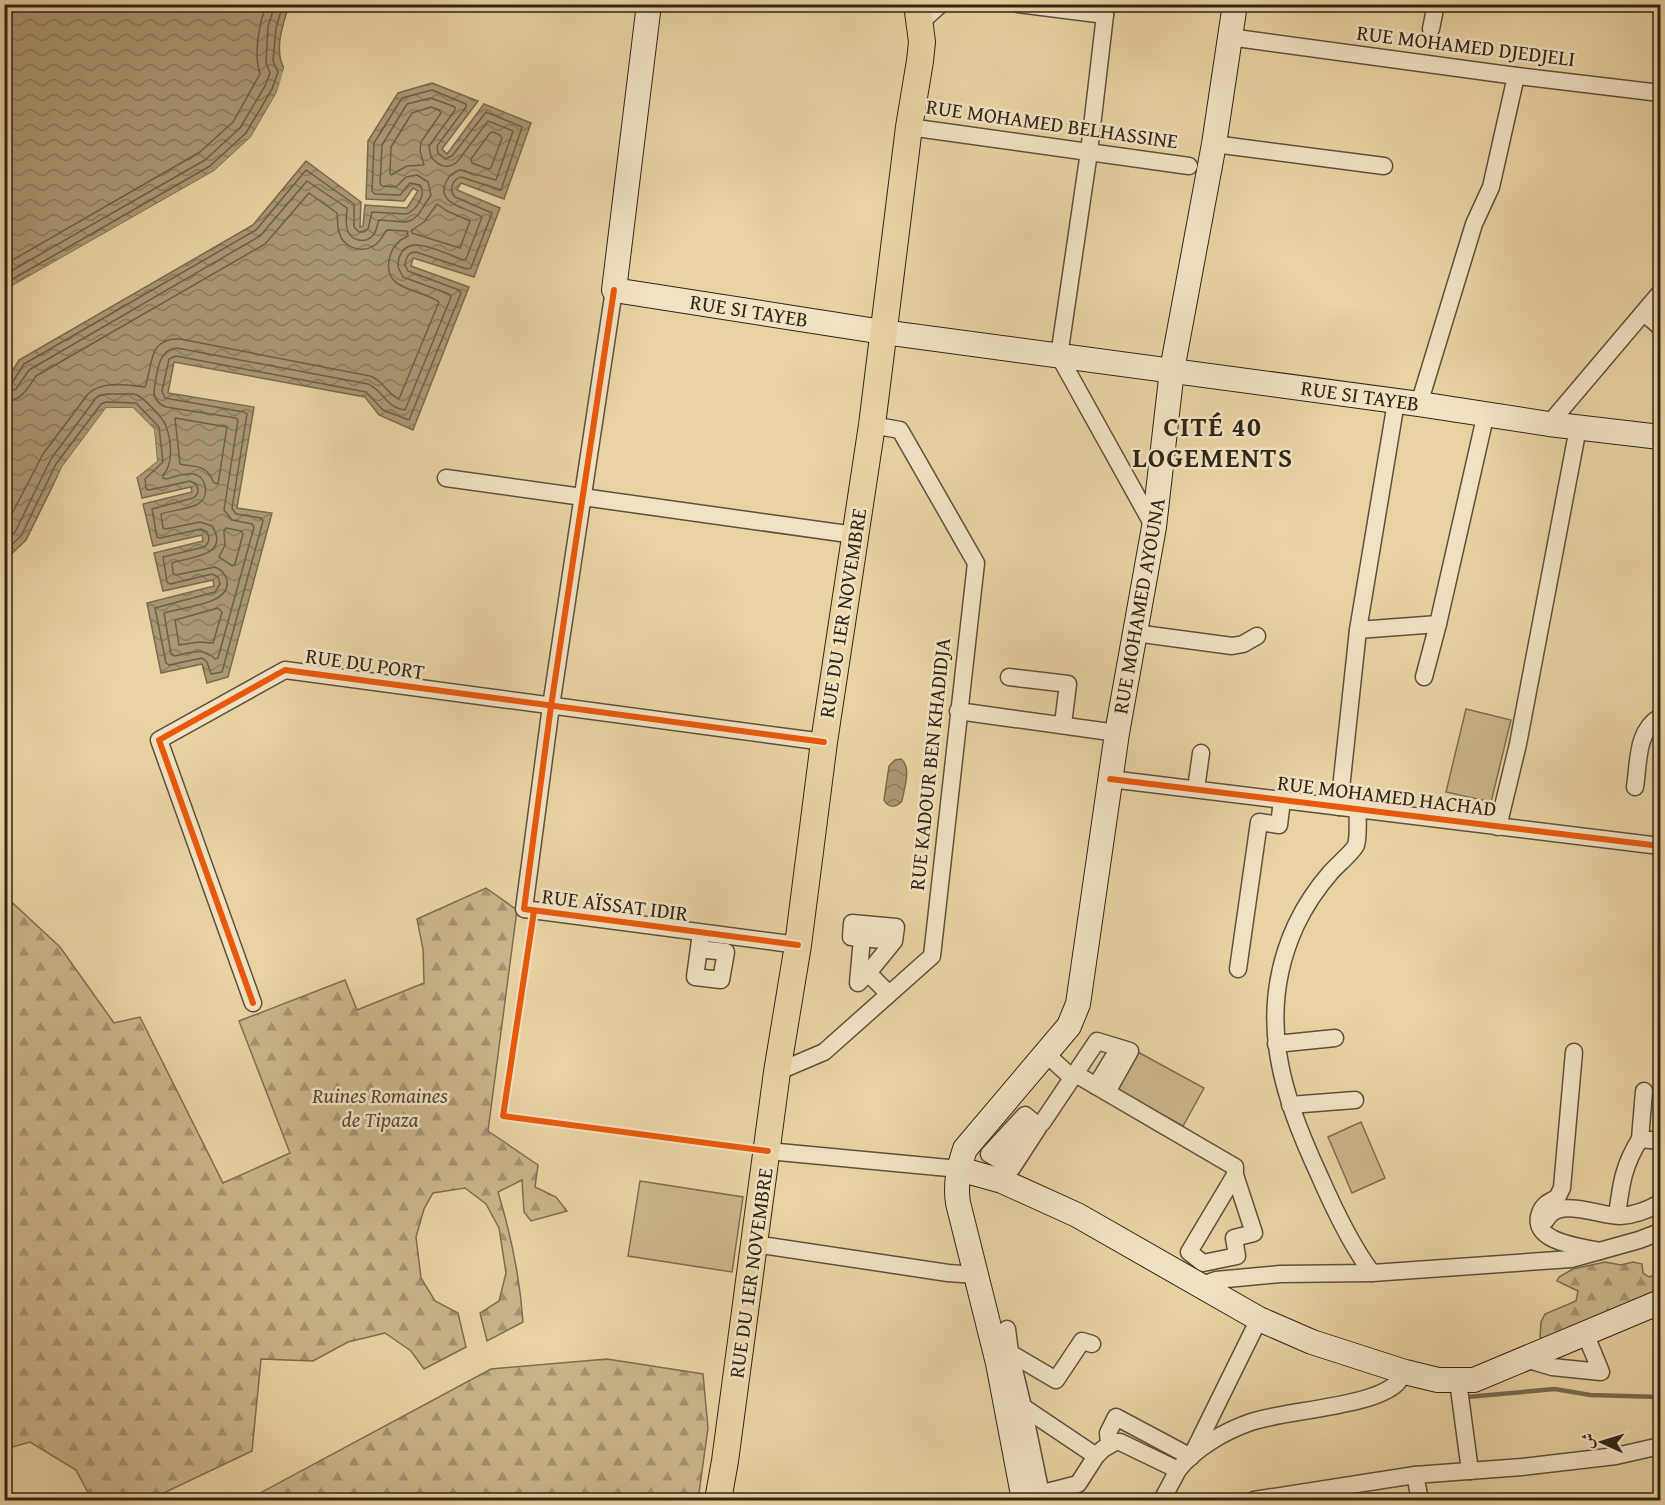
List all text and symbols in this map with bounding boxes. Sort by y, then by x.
street label: RUE MOHAMED DJEDJELI [1355,17,1577,74]
street label: RUE MOHAMED BELHASSINE [924,90,1180,157]
street label: RUE SI TAYEB [688,286,810,335]
street label: RUE SI TAYEB [1299,372,1421,419]
district label: CITÉ 40 LOGEMENTS [1132,406,1294,477]
street label: RUE MOHAMED AYOUNA [1104,495,1173,716]
street label: RUE DU 1ER NOVEMBRE [811,505,874,720]
street label: RUE KADOUR BEN KHADIDJA [901,636,958,892]
street label: RUE DU PORT [304,640,427,687]
street label: RUE MOHAMED HACHAD [1276,767,1498,824]
street label: RUE AÏSSAT IDIR [540,880,691,929]
park label: Ruines Romaines de Tipaza [311,1080,448,1135]
street label: RUE DU 1ER NOVEMBRE [720,1165,781,1380]
north arrow [1572,1412,1632,1472]
text: ش [1575,1432,1600,1450]

